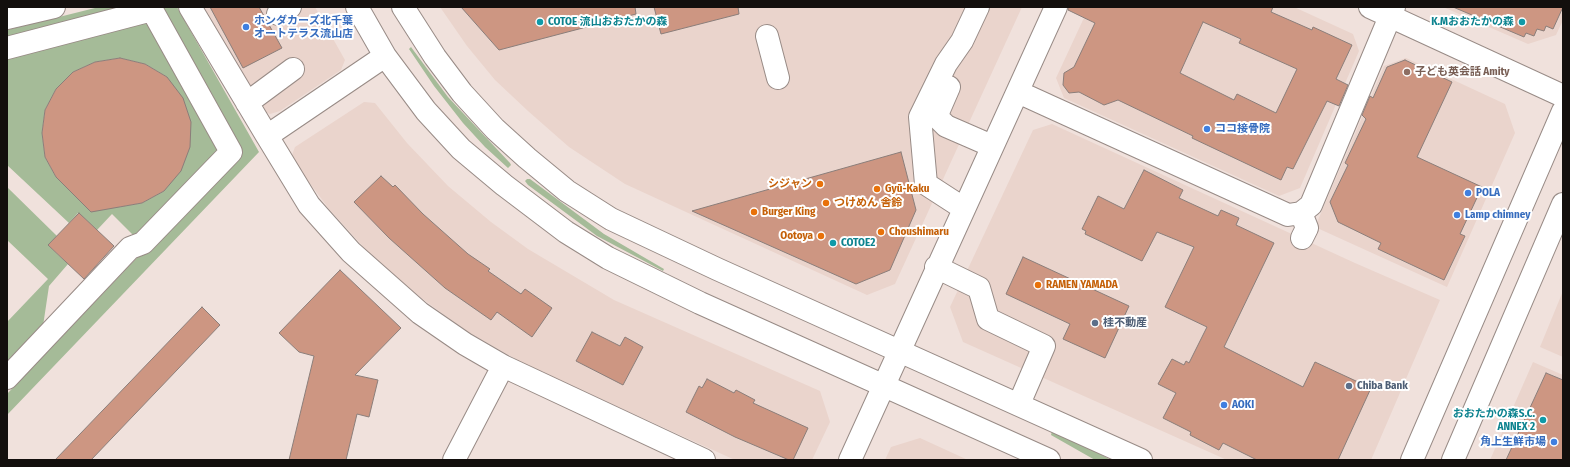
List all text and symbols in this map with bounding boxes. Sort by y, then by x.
place label: ホンダカーズ北千葉 オートテラス流山店 [254,14,353,40]
place label: COTOE 流山おおたかの森 [548,15,668,29]
place label: K.Mおおたかの森 [1431,15,1514,29]
marker: COTOE 流山おおたかの森 [535,17,545,27]
marker: K.Mおおたかの森 [1517,17,1527,27]
marker: ホンダカーズ北千葉 オートテラス流山店 [241,22,251,32]
place label: 子ども英会話 Amity [1415,65,1510,79]
marker: 子ども英会話 Amity [1402,67,1412,77]
place label: ココ接骨院 [1215,122,1270,136]
marker: ココ接骨院 [1202,124,1212,134]
place label: シジャン [768,177,812,191]
marker: シジャン [815,179,825,189]
place label: Gyū-Kaku [885,182,930,196]
marker: Gyū-Kaku [872,184,882,194]
place label: POLA [1476,186,1500,200]
marker: POLA [1463,188,1473,198]
place label: つけめん 舎鈴 [834,196,902,210]
marker: つけめん 舎鈴 [821,198,831,208]
place label: Burger King [762,205,815,219]
marker: Burger King [749,207,759,217]
place label: Lamp chimney [1465,208,1530,222]
marker: Lamp chimney [1452,210,1462,220]
place label: Choushimaru [889,225,949,239]
marker: Choushimaru [876,227,886,237]
place label: Ootoya [780,229,813,243]
marker: Ootoya [816,231,826,241]
place label: COTOE2 [841,236,875,250]
marker: COTOE2 [828,238,838,248]
place label: RAMEN YAMADA [1046,278,1118,292]
marker: RAMEN YAMADA [1033,280,1043,290]
place label: 桂不動産 [1103,316,1147,330]
marker: 桂不動産 [1090,318,1100,328]
place label: Chiba Bank [1357,379,1408,393]
marker: Chiba Bank [1344,381,1354,391]
place label: AOKI [1232,398,1254,412]
marker: AOKI [1219,400,1229,410]
place label: おおたかの森S.C. ANNEX 2 [1453,407,1535,433]
marker: おおたかの森S.C. ANNEX 2 [1538,415,1548,425]
place label: 角上生鮮市場 [1480,435,1546,449]
marker: 角上生鮮市場 [1549,437,1559,447]

